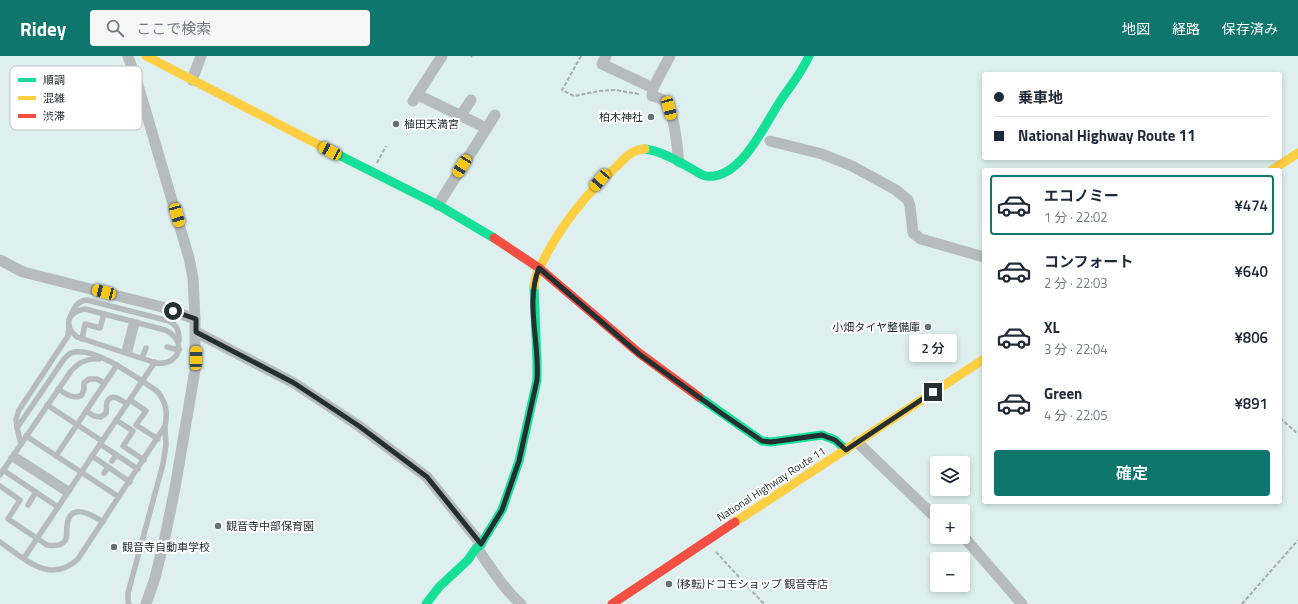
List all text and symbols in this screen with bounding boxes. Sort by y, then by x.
search box [90,10,370,46]
text: Ridey [20,14,66,43]
icon: search [104,17,126,39]
text: ここで検索 [136,17,211,40]
text: 地図 [1122,18,1150,39]
text: 経路 [1172,18,1200,39]
text: 保存済み [1222,18,1278,39]
legend [10,66,142,130]
text: 順調 [43,72,65,88]
text: 乗車地 [1018,86,1063,109]
text: 混雑 [43,90,65,106]
car [660,95,678,121]
text: 渋滞 [43,108,65,124]
place label: 柏木神社 [599,109,643,125]
marker: 柏木神社 [646,112,656,122]
place label: 植田天満宮 [404,116,459,132]
marker: 植田天満宮 [391,119,401,129]
text: National Highway Route 11 [1018,124,1196,147]
car [317,140,343,162]
car [451,153,473,179]
car [588,167,612,193]
text: エコノミー [1044,184,1119,207]
icon: car [996,187,1032,223]
text: ¥474 [1234,194,1268,217]
car [168,202,186,228]
text: 1 分 · 22:02 [1044,207,1108,227]
text: コンフォート [1044,250,1134,273]
icon: car [996,253,1032,289]
text: ¥640 [1234,260,1268,283]
text: 2 分 · 22:03 [1044,273,1108,293]
car [91,283,117,301]
route start [164,302,182,320]
text: XL [1044,316,1060,339]
place label: 小畑タイヤ整備庫 [832,319,920,335]
icon: car [996,319,1032,355]
marker: 小畑タイヤ整備庫 [923,322,933,332]
text: ¥806 [1234,326,1268,349]
callout: 2 分 [909,334,957,362]
text: 2 分 [921,338,945,358]
text: 3 分 · 22:04 [1044,339,1108,359]
car [190,346,202,370]
text: Green [1044,382,1082,405]
route end [924,383,942,401]
icon: car [996,385,1032,421]
text: ¥891 [1234,392,1268,415]
text: 4 分 · 22:05 [1044,405,1108,425]
street label: National Highway Route 11 [713,443,829,525]
button: 確定 [994,450,1270,496]
map controls [930,456,970,592]
button: layers [930,456,970,496]
button: + [930,504,970,544]
place label: 観音寺中部保育園 [226,518,314,534]
marker: 観音寺中部保育園 [213,521,223,531]
place label: 観音寺自動車学校 [122,539,210,555]
marker: 観音寺自動車学校 [109,542,119,552]
button: − [930,552,970,592]
place label: (移転)ドコモショップ 観音寺店 [677,576,828,592]
marker: (移転)ドコモショップ 観音寺店 [664,579,674,589]

